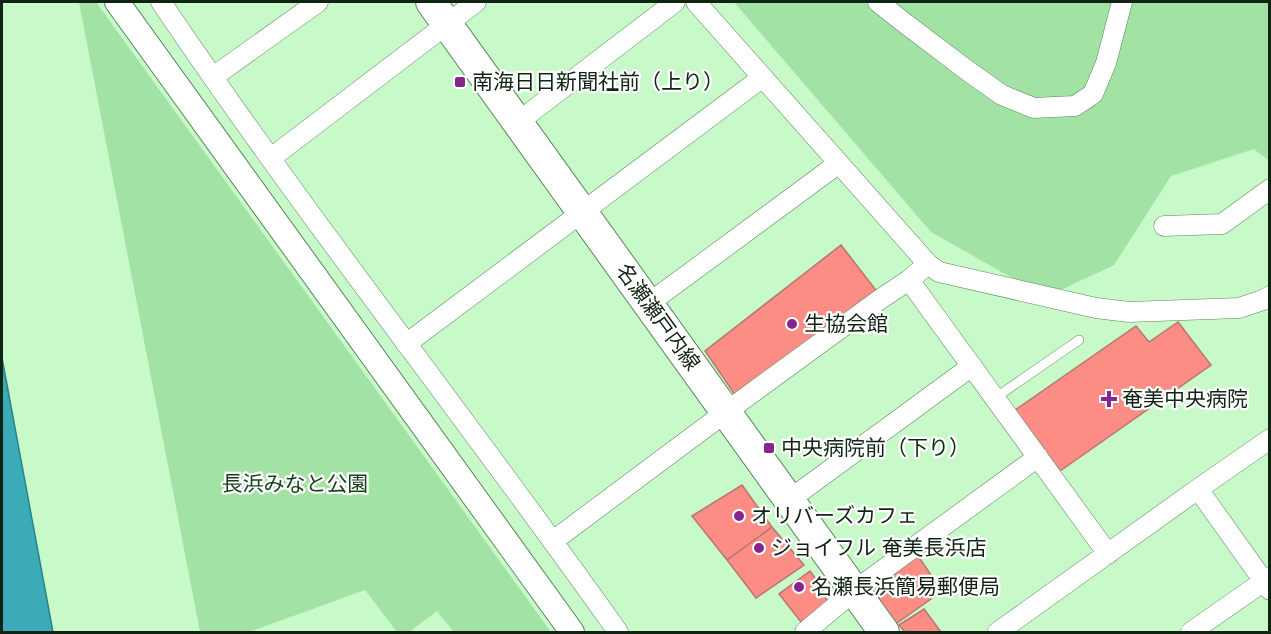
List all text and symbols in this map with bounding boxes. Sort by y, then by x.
place label: 南海日日新聞社前（上り） [472,67,724,95]
marker: 南海日日新聞社前（上り） [453,75,467,89]
street label: 名瀬瀬戸内線 [610,257,707,376]
place label: 生協会館 [804,309,888,337]
marker: 生協会館 [785,317,799,331]
place label: 奄美中央病院 [1122,384,1248,412]
marker: 奄美中央病院 [1100,390,1118,408]
place label: 中央病院前（下り） [781,433,970,461]
marker: 中央病院前（下り） [762,441,776,455]
park label: 長浜みなと公園 [222,469,369,497]
place label: オリバーズカフェ [751,501,918,529]
marker: オリバーズカフェ [732,509,746,523]
place label: ジョイフル 奄美長浜店 [771,533,986,561]
marker: ジョイフル 奄美長浜店 [752,541,766,555]
place label: 名瀬長浜簡易郵便局 [811,572,1000,600]
marker: 名瀬長浜簡易郵便局 [792,580,806,594]

